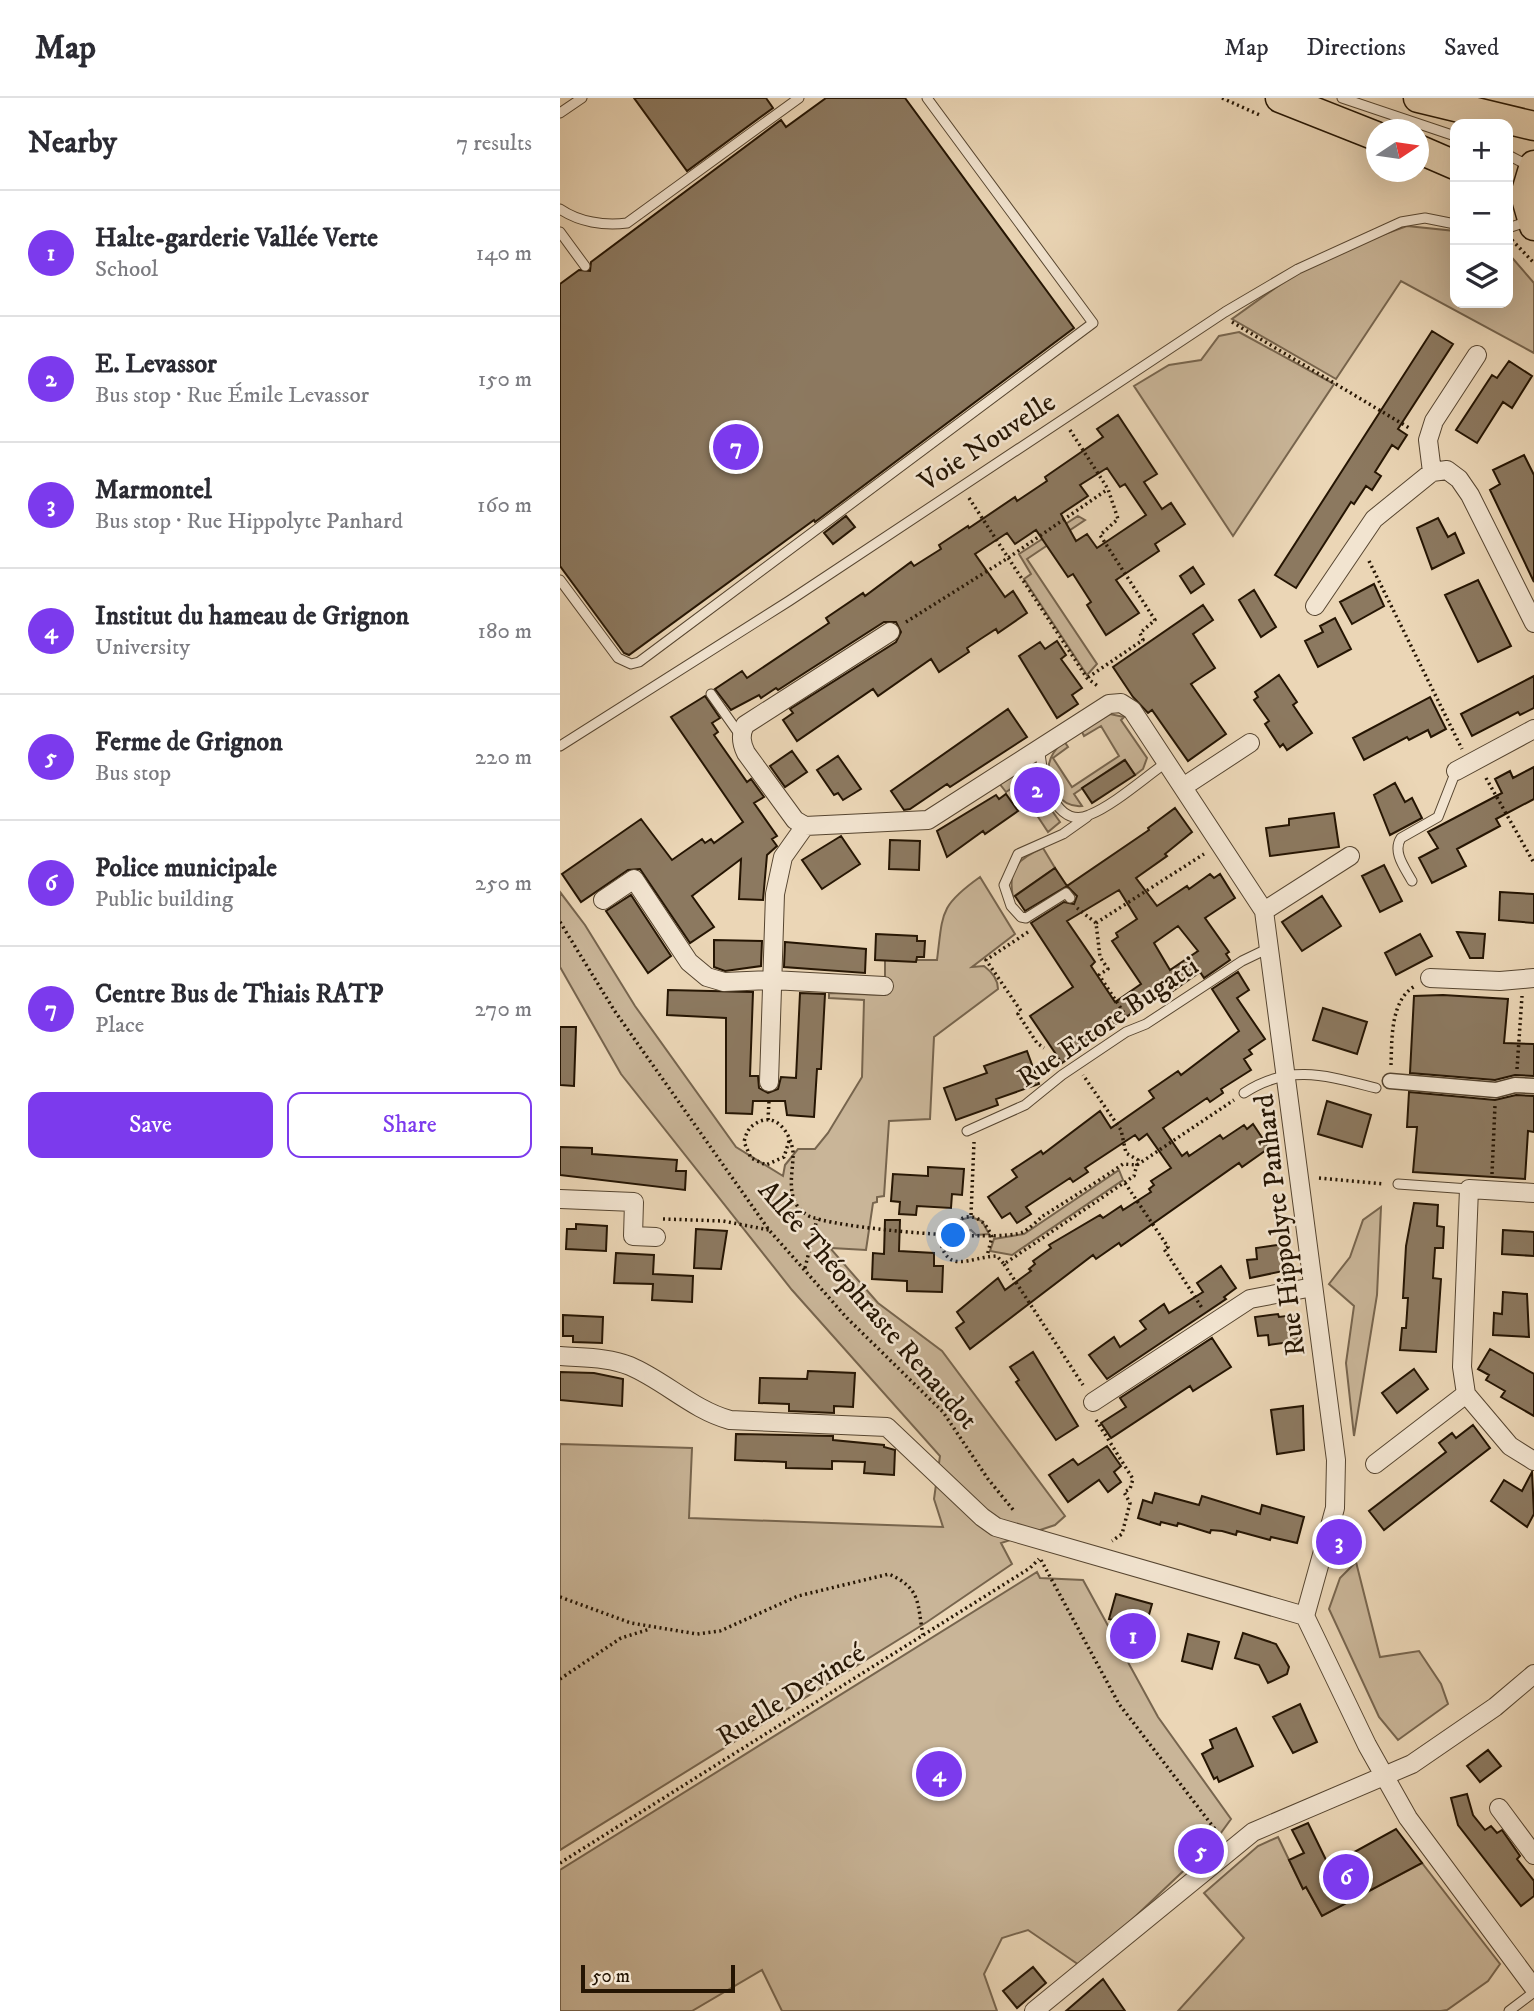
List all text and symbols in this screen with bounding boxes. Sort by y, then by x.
text: Map [35,28,96,69]
text: Map [1224,33,1269,63]
text: Directions [1307,33,1406,63]
text: Saved [1444,33,1499,63]
north arrow [1366,119,1429,182]
map controls [1450,119,1513,308]
button: + [1450,119,1513,182]
text: Nearby [28,125,117,162]
text: 7 results [456,129,532,158]
button: − [1450,182,1513,245]
text: Halte-garderie Vallée Verte [95,222,378,255]
text: 1 [47,239,55,268]
text: 140 m [476,239,532,268]
button: layers [1450,245,1513,308]
text: School [95,255,158,284]
text: E. Levassor [95,348,217,381]
text: 2 [45,365,57,394]
text: 150 m [478,365,532,394]
text: Bus stop · Rue Émile Levassor [95,381,369,410]
street label: Voie Nouvelle [911,385,1062,500]
pin: 7 [713,421,759,473]
text: Marmontel [95,474,212,507]
text: 3 [47,491,55,520]
text: 160 m [477,491,532,520]
text: Bus stop · Rue Hippolyte Panhard [95,507,403,536]
text: Institut du hameau de Grignon [95,600,409,633]
text: 4 [44,617,58,646]
text: 180 m [477,617,532,646]
text: University [95,633,190,662]
text: Ferme de Grignon [95,726,283,759]
text: 5 [45,743,57,772]
text: 220 m [475,743,532,772]
text: Bus stop [95,759,171,788]
pin: 2 [1014,764,1060,816]
text: Police municipale [95,852,277,885]
text: 6 [45,869,57,898]
text: 250 m [475,869,532,898]
text: Public building [95,885,233,914]
street label: Rue Ettore Bugatti [1011,949,1205,1095]
text: Centre Bus de Thiais RATP [95,978,383,1011]
text: 7 [45,995,57,1024]
text: 270 m [475,995,532,1024]
text: Place [95,1011,144,1040]
button: Save [28,1092,273,1158]
button: Share [287,1092,532,1158]
street label: Rue Hippolyte Panhard [1247,1092,1313,1358]
street label: Allée Théophraste Renaudot [750,1173,986,1437]
your location [936,1218,970,1252]
pin: 3 [1316,1516,1362,1568]
pin: 1 [1110,1610,1156,1662]
street label: Ruelle Devincé [710,1635,872,1754]
pin: 4 [916,1748,962,1800]
pin: 5 [1178,1825,1224,1877]
pin: 6 [1323,1851,1369,1903]
scale bar [581,1962,735,1994]
text: 50 m [592,1965,630,1988]

